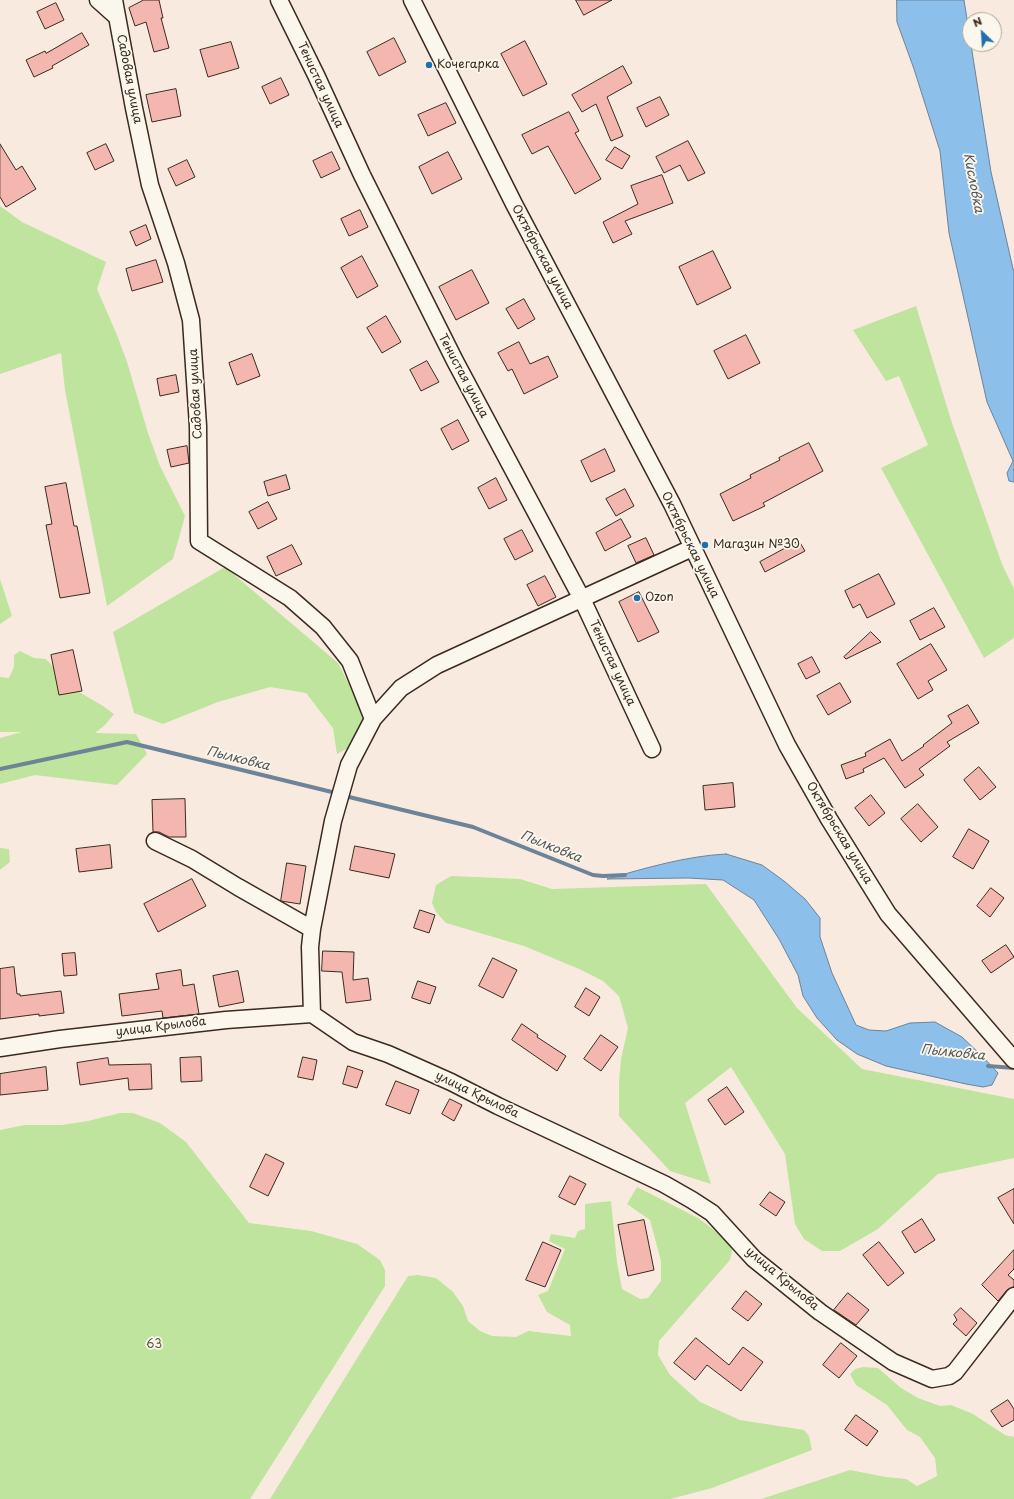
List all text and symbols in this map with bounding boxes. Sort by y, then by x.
north arrow [962,12,1002,52]
text: N [970,12,985,31]
street label: Садовая улица [113,33,145,125]
street label: Тенистая улица [294,40,346,130]
place label: Кочегарка [437,58,499,72]
marker: Кочегарка [424,60,434,70]
water label: Кисловка [960,152,986,214]
street label: Октябрьская улица [508,202,576,312]
street label: Тенистая улица [435,332,491,420]
street label: Садовая улица [186,348,206,440]
street label: Октябрьская улица [658,490,722,600]
place label: Магазин №30 [713,538,800,552]
marker: Магазин №30 [700,540,710,550]
place label: Ozon [645,591,674,605]
marker: Ozon [632,593,642,603]
street label: Тенистая улица [586,618,638,708]
water label: Пылковка [205,744,271,774]
street label: Октябрьская улица [803,779,875,887]
water label: Пылковка [518,828,584,866]
street label: улица Крылова [115,1014,207,1040]
water label: Пылковка [920,1042,986,1064]
street label: улица Крылова [433,1069,521,1121]
street label: улица Крылова [743,1244,821,1314]
park label: 63 [146,1338,162,1352]

